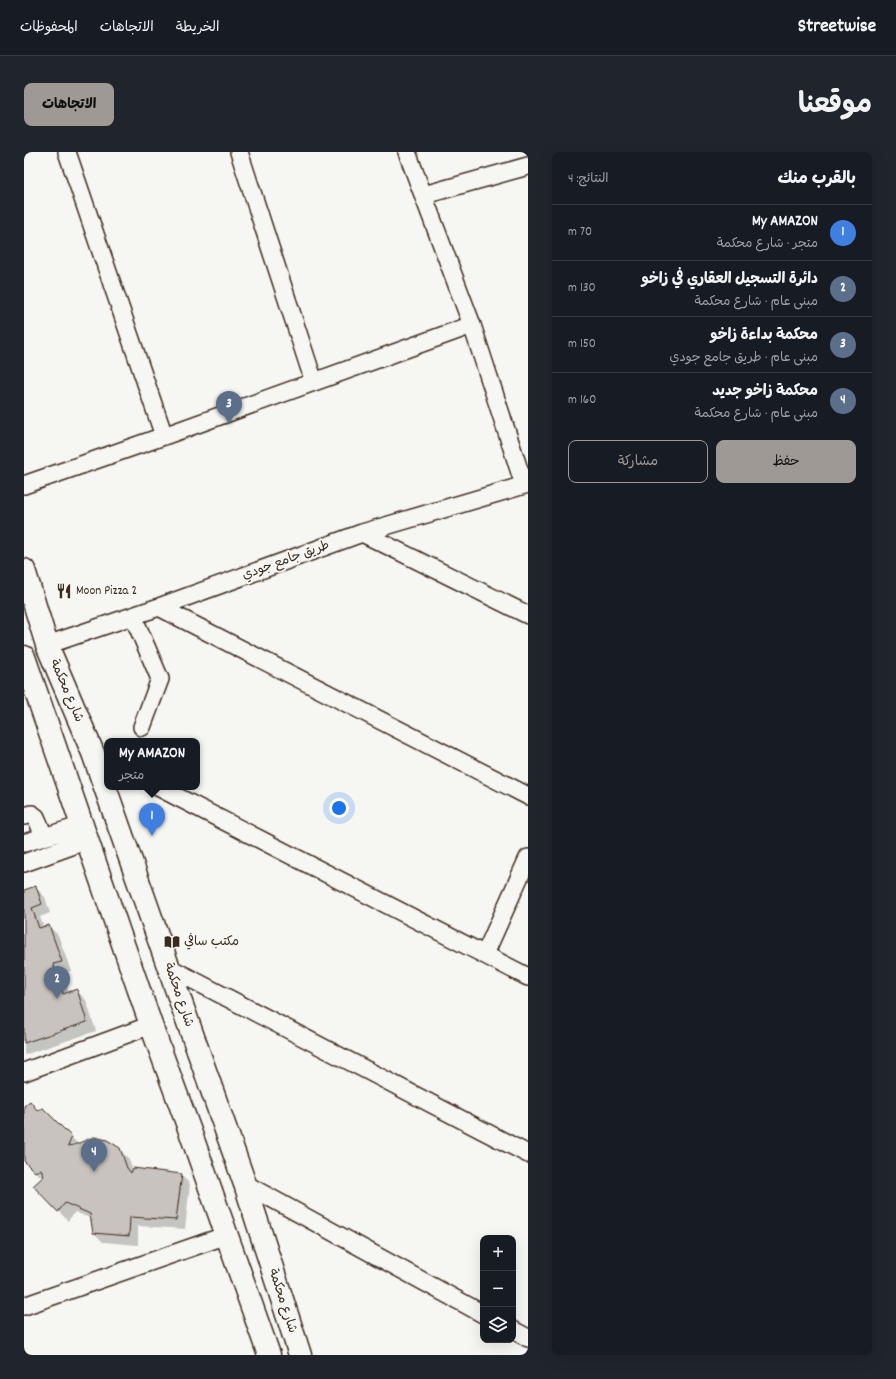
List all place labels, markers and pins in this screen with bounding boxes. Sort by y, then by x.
pin: 3 [216,391,242,424]
restaurant icon: Moon Pizza 2 [55,582,73,600]
place label: Moon Pizza 2 [76,582,137,601]
pin: 1 [139,803,165,836]
place label: مكتب سافي [184,932,239,952]
library icon: مكتب سافي [163,933,181,951]
pin: 2 [44,966,70,999]
pin: 4 [81,1139,107,1172]

